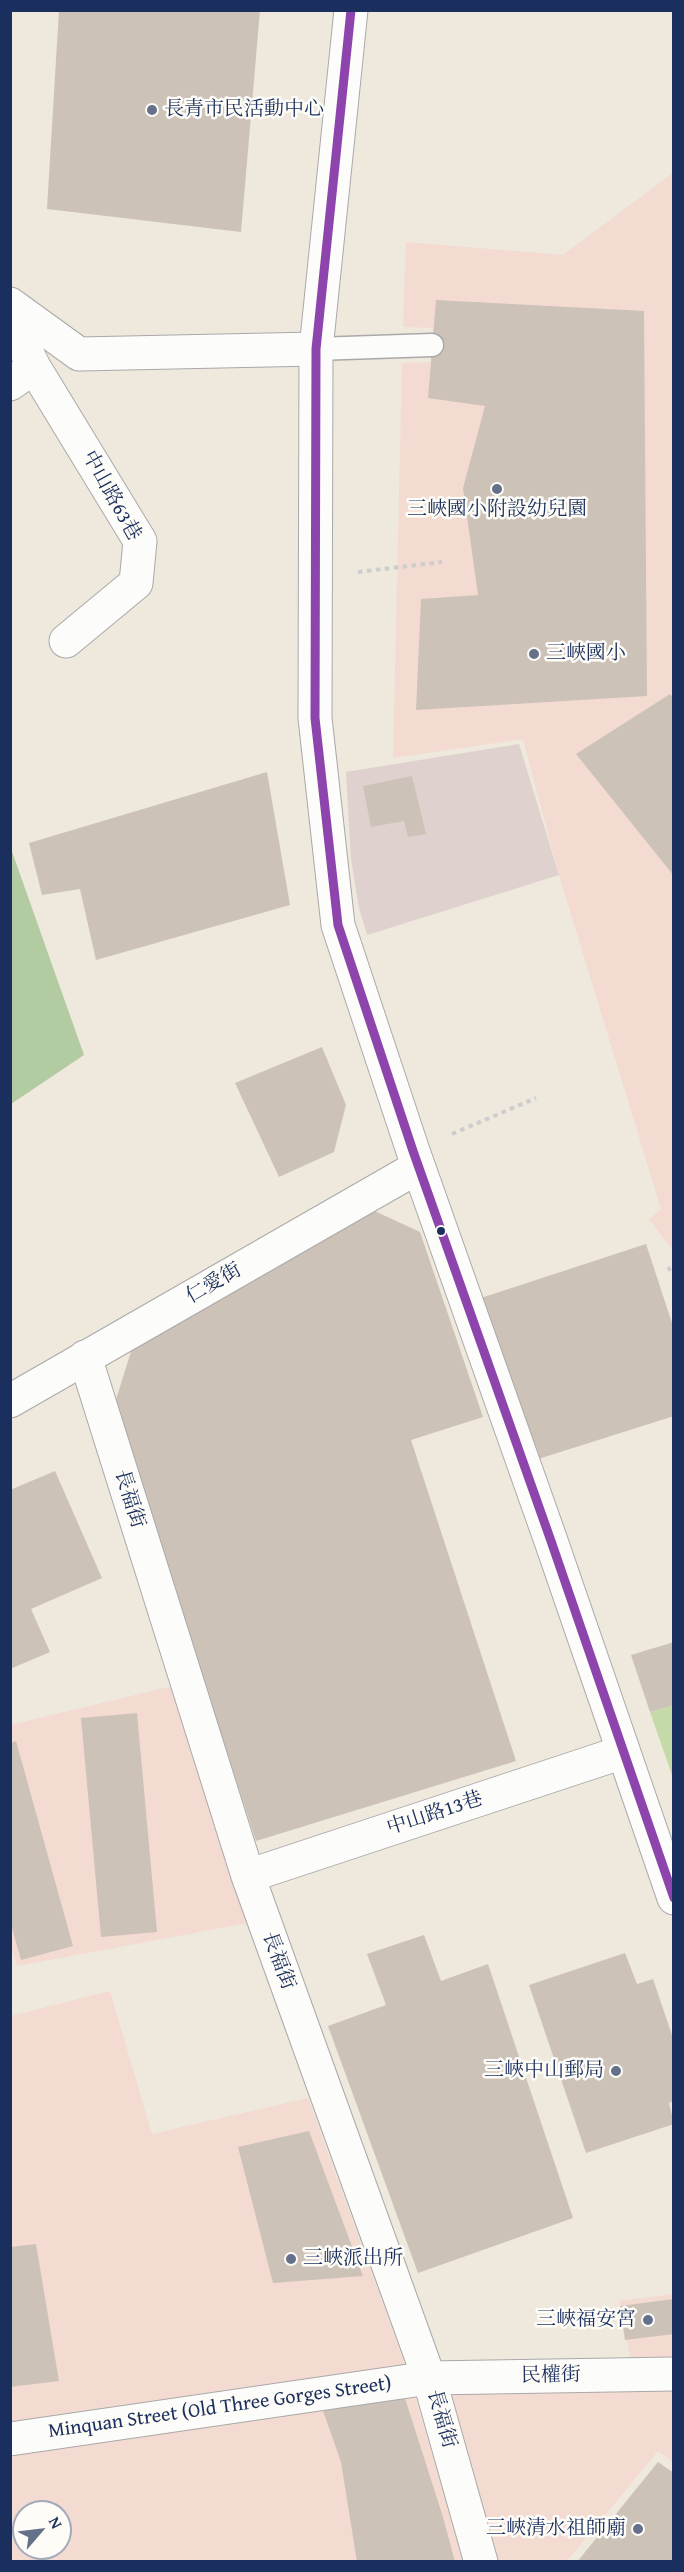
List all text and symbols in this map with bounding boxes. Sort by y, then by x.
place label: 長青市民活動中心 [164,98,324,122]
marker: 長青市民活動中心 [145,103,159,117]
street label: 中山路63巷 [76,447,146,545]
marker: 三峽國小附設幼兒園 [490,482,504,496]
place label: 三峽國小附設幼兒園 [407,498,587,522]
place label: 三峽國小 [546,642,626,666]
marker: 三峽國小 [527,647,541,661]
unlabelled marker [435,1225,447,1237]
street label: 仁愛街 [182,1259,246,1309]
street label: 長福街 [109,1467,149,1531]
street label: 中山路13巷 [384,1787,486,1841]
street label: 長福街 [256,1929,300,1993]
place label: 三峽中山郵局 [484,2059,604,2083]
marker: 三峽中山郵局 [609,2064,623,2078]
place label: 三峽派出所 [303,2247,403,2271]
marker: 三峽派出所 [284,2252,298,2266]
place label: 三峽福安宮 [536,2308,636,2332]
marker: 三峽福安宮 [641,2313,655,2327]
street label: 民權街 [521,2363,581,2389]
street label: Minquan Street (Old Three Gorges Street) [47,2372,393,2444]
street label: 長福街 [421,2387,461,2451]
north arrow [12,2500,72,2560]
text: N [43,2512,69,2533]
place label: 三峽清水祖師廟 [486,2517,626,2541]
marker: 三峽清水祖師廟 [631,2522,645,2536]

